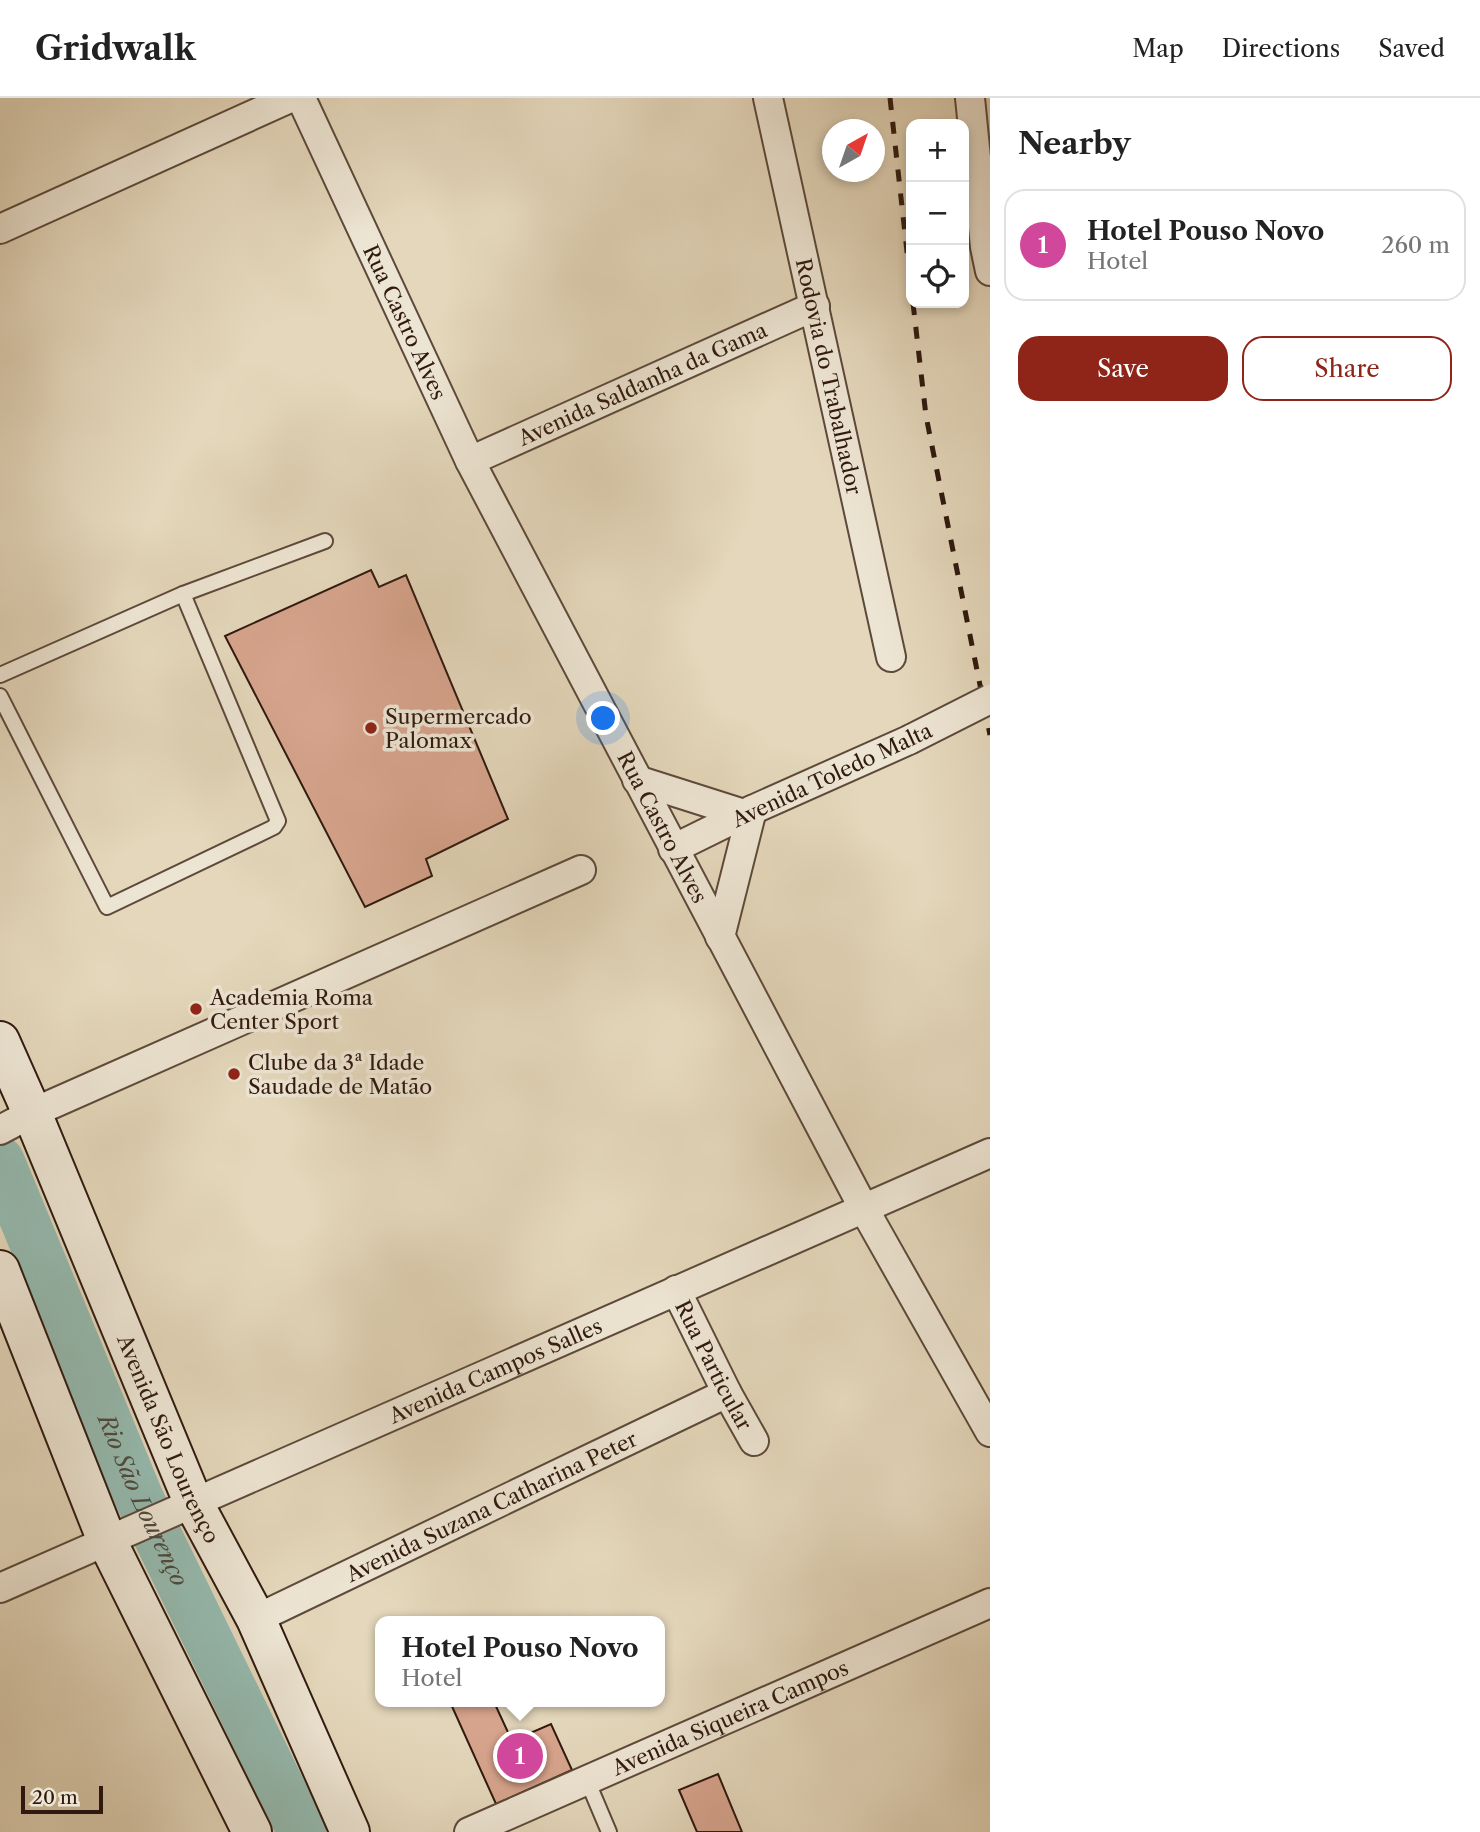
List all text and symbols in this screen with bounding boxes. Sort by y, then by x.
text: Gridwalk [35,28,196,69]
text: Map [1132,34,1184,63]
text: Directions [1222,34,1340,63]
text: Saved [1378,34,1445,63]
north arrow [822,119,885,182]
map controls [906,119,969,308]
button: + [906,119,969,182]
text: Nearby [1018,125,1131,162]
button: − [906,182,969,245]
text: Hotel Pouso Novo [1087,215,1324,247]
text: 1 [1038,231,1048,259]
text: 260 m [1381,231,1450,259]
street label: Rua Castro Alves [358,240,452,403]
button: locate [906,245,969,308]
text: Hotel [1087,247,1148,275]
street label: Rodovia do Trabalhador [791,256,867,497]
street label: Avenida Saldanha da Gama [513,316,771,451]
button: Save [1018,336,1228,401]
button: Share [1242,336,1452,401]
your location [586,701,620,735]
place label: Supermercado Palomax [385,704,532,753]
street label: Avenida Toledo Malta [727,717,937,833]
marker: Supermercado Palomax [363,720,379,736]
street label: Rua Castro Alves [613,747,713,907]
place label: Academia Roma Center Sport [209,985,374,1034]
marker: Academia Roma Center Sport [188,1001,204,1017]
place label: Clube da 3ª Idade Saudade de Matão [248,1050,432,1099]
marker: Clube da 3ª Idade Saudade de Matão [226,1066,242,1082]
street label: Rua Particular [671,1296,758,1434]
street label: Avenida Campos Salles [384,1313,606,1428]
street label: Avenida São Lourenço [112,1330,225,1547]
water label: Rio São Lourenço [91,1408,194,1591]
street label: Avenida Suzana Catharina Peter [341,1426,641,1587]
popup [375,1616,665,1707]
text: Hotel Pouso Novo [401,1632,639,1664]
street label: Avenida Siqueira Campos [607,1654,852,1781]
text: Hotel [401,1664,462,1692]
pin: 1 [497,1730,543,1782]
scale bar [21,1783,103,1815]
text: 20 m [32,1786,78,1809]

